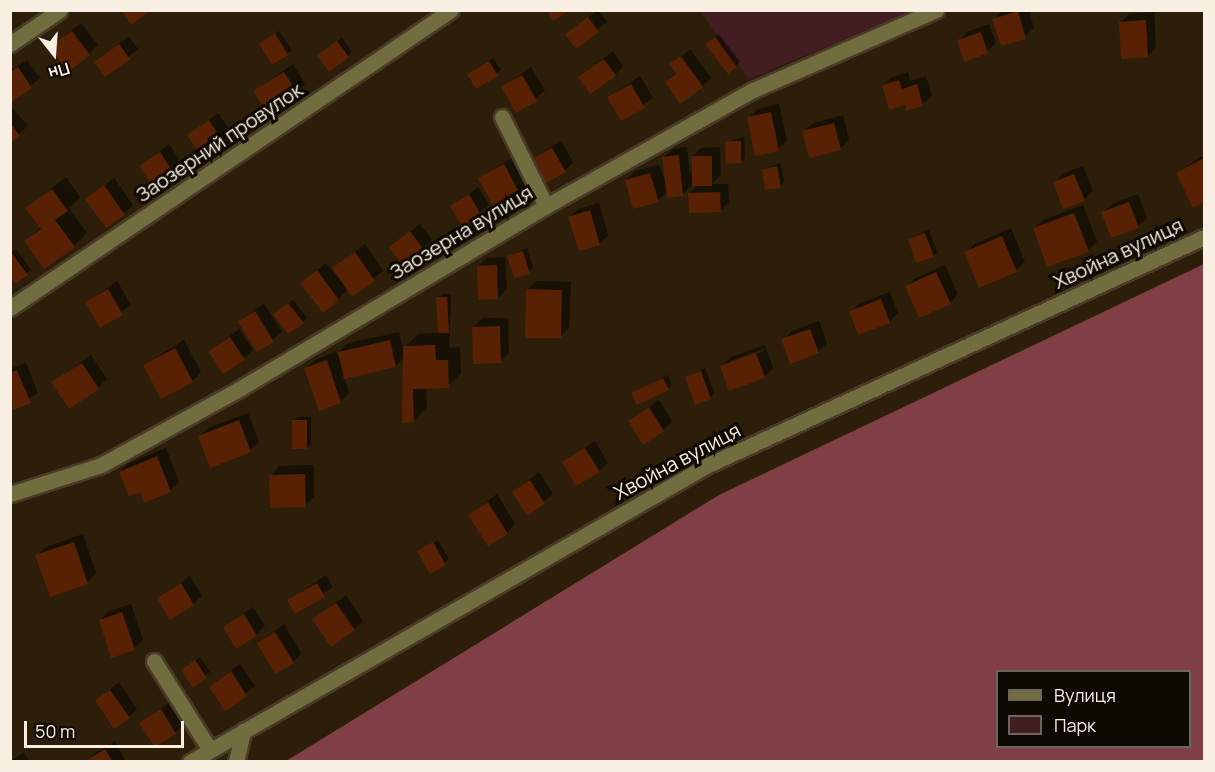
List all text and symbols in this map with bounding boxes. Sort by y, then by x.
north arrow [24,24,84,84]
text: Пн [46,58,73,85]
street label: Заозерний провулок [131,77,307,207]
street label: Заозерна вулиця [385,180,537,284]
street label: Хвойна вулиця [1049,213,1187,293]
street label: Хвойна вулиця [610,418,744,504]
legend [996,670,1191,748]
text: Вулиця [1054,683,1116,707]
scale bar [27,709,188,747]
text: Парк [1054,713,1096,737]
text: 50 m [35,719,75,743]

